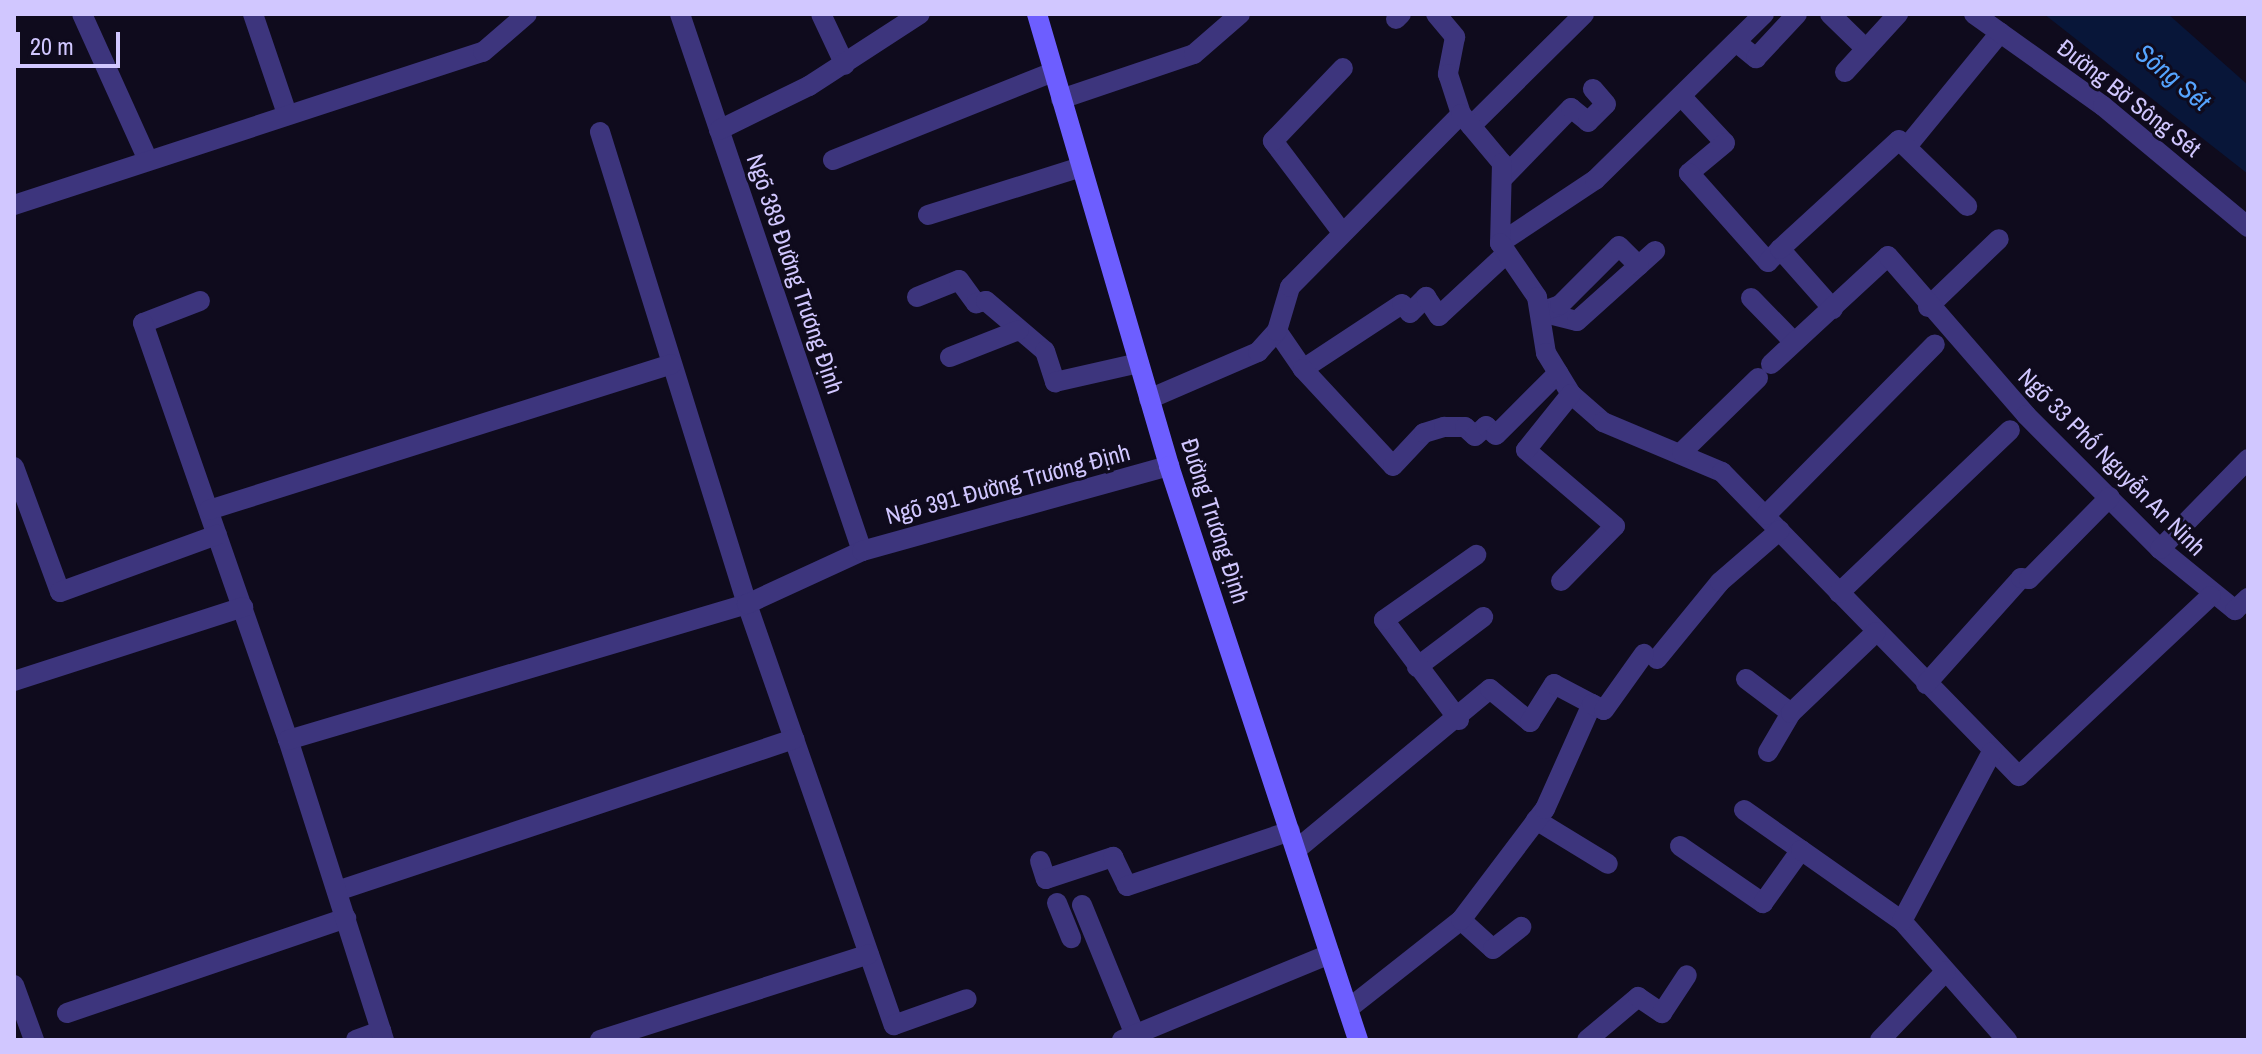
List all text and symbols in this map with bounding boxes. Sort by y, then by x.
scale bar [20,16,124,66]
text: 20 m [30,30,74,62]
street label: Đường Bờ Sông Sét [2052,33,2206,163]
water label: Sông Sét [2129,37,2217,117]
street label: Ngõ 389 Đường Trương Định [740,150,850,398]
street label: Ngõ 33 Phố Nguyễn An Ninh [2012,362,2212,562]
street label: Đường Trương Định [1175,435,1255,607]
street label: Ngõ 391 Đường Trương Định [883,437,1133,531]

